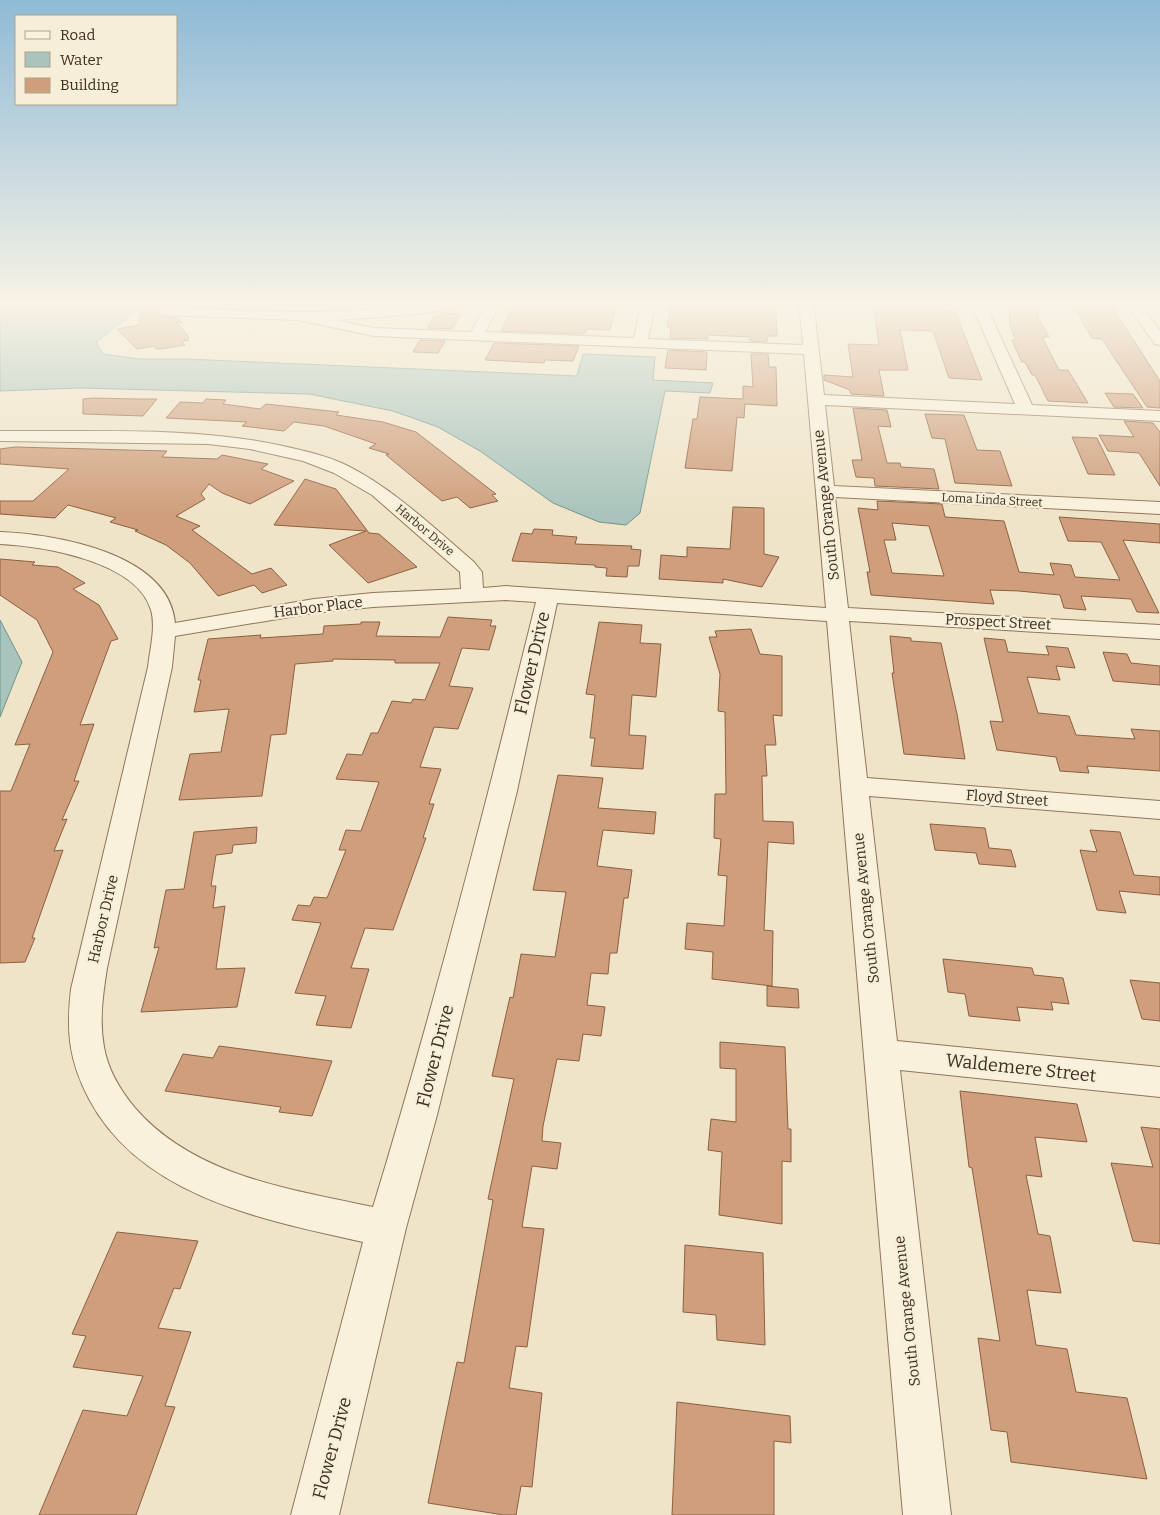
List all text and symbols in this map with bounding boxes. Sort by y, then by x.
legend [15,15,178,105]
text: Road [60,26,95,44]
text: Water [60,51,103,69]
text: Building [60,76,119,94]
street label: South Orange Avenue [809,429,843,581]
street label: Loma Linda Street [941,490,1044,510]
street label: Harbor Drive [393,501,457,559]
street label: Harbor Place [272,593,364,621]
street label: Flower Drive [509,609,555,717]
street label: Prospect Street [944,610,1052,634]
street label: Floyd Street [965,786,1049,810]
street label: South Orange Avenue [849,832,883,984]
street label: Harbor Drive [84,873,122,965]
street label: Flower Drive [412,1002,458,1110]
street label: Waldemere Street [945,1049,1098,1087]
street label: South Orange Avenue [890,1235,924,1387]
street label: Flower Drive [308,1394,356,1502]

